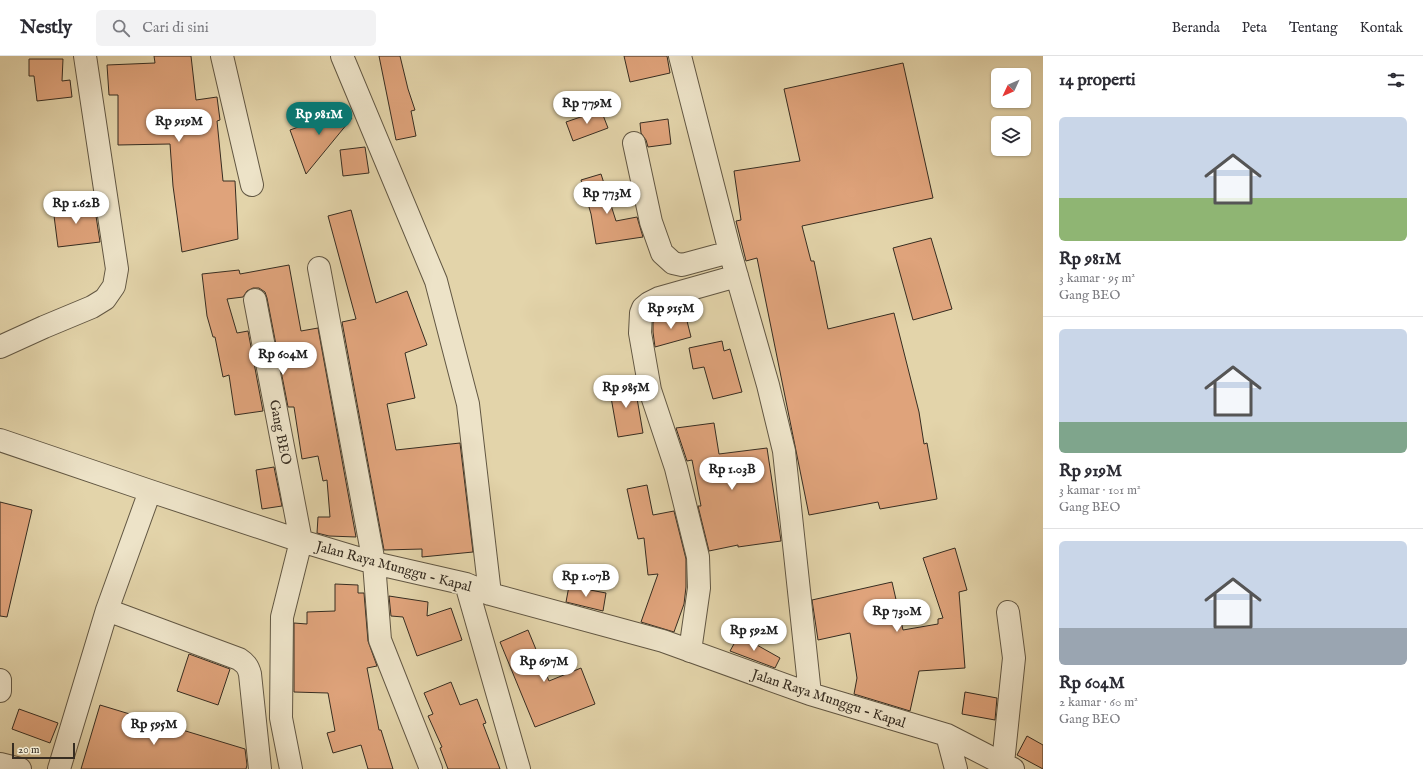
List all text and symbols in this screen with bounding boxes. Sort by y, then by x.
search box [96,10,376,46]
text: Nestly [20,16,72,40]
icon: search [110,17,132,39]
text: Cari di sini [142,18,209,37]
text: Beranda [1172,19,1220,37]
text: Peta [1242,19,1267,37]
text: Tentang [1289,19,1338,37]
text: Kontak [1360,19,1403,37]
north arrow [991,68,1031,108]
map controls [991,68,1031,156]
icon: filters [1385,69,1407,91]
text: 14 properti [1059,70,1136,91]
pin: Rp 779M [550,91,624,125]
text: Rp 779M [562,95,612,112]
pin: Rp 981M [282,102,356,136]
text: Rp 981M [295,106,343,123]
pin: Rp 919M [142,109,216,143]
text: Rp 919M [155,113,203,130]
button: layers [991,116,1031,156]
icon: home [1197,143,1269,215]
pin: Rp 773M [570,181,644,215]
text: Rp 773M [583,185,631,202]
pin: Rp 1.62B [35,191,117,225]
text: Rp 1.62B [52,195,100,212]
text: Rp 981M [1059,249,1121,270]
text: 3 kamar · 95 m² [1059,270,1135,287]
text: Gang BEO [1059,287,1120,304]
pin: Rp 915M [634,296,708,330]
text: Rp 915M [647,300,695,317]
pin: Rp 604M [246,342,320,376]
text: Rp 604M [258,346,308,363]
icon: home [1197,355,1269,427]
pin: Rp 985M [589,375,663,409]
text: Rp 985M [602,379,650,396]
street label: Gang BEO [265,398,295,467]
pin: Rp 1.03B [691,457,773,491]
text: Rp 1.03B [708,461,756,478]
text: Rp 919M [1059,461,1122,482]
text: 3 kamar · 101 m² [1059,482,1141,499]
text: Gang BEO [1059,499,1120,516]
street label: Jalan Raya Munggu - Kapal [312,537,474,596]
pin: Rp 1.07B [545,564,627,598]
icon: home [1197,567,1269,639]
text: Rp 1.07B [562,568,610,585]
pin: Rp 730M [860,599,934,633]
text: Rp 730M [872,603,922,620]
pin: Rp 592M [717,618,791,652]
text: Rp 592M [730,622,778,639]
pin: Rp 697M [507,649,581,683]
text: Rp 697M [519,653,569,670]
street label: Jalan Raya Munggu - Kapal [748,665,908,732]
text: Rp 604M [1059,673,1125,694]
text: 2 kamar · 60 m² [1059,694,1138,711]
text: Gang BEO [1059,711,1120,728]
pin: Rp 595M [117,712,191,746]
text: Rp 595M [130,716,178,733]
scale bar [12,741,75,760]
text: 20 m [18,743,39,757]

